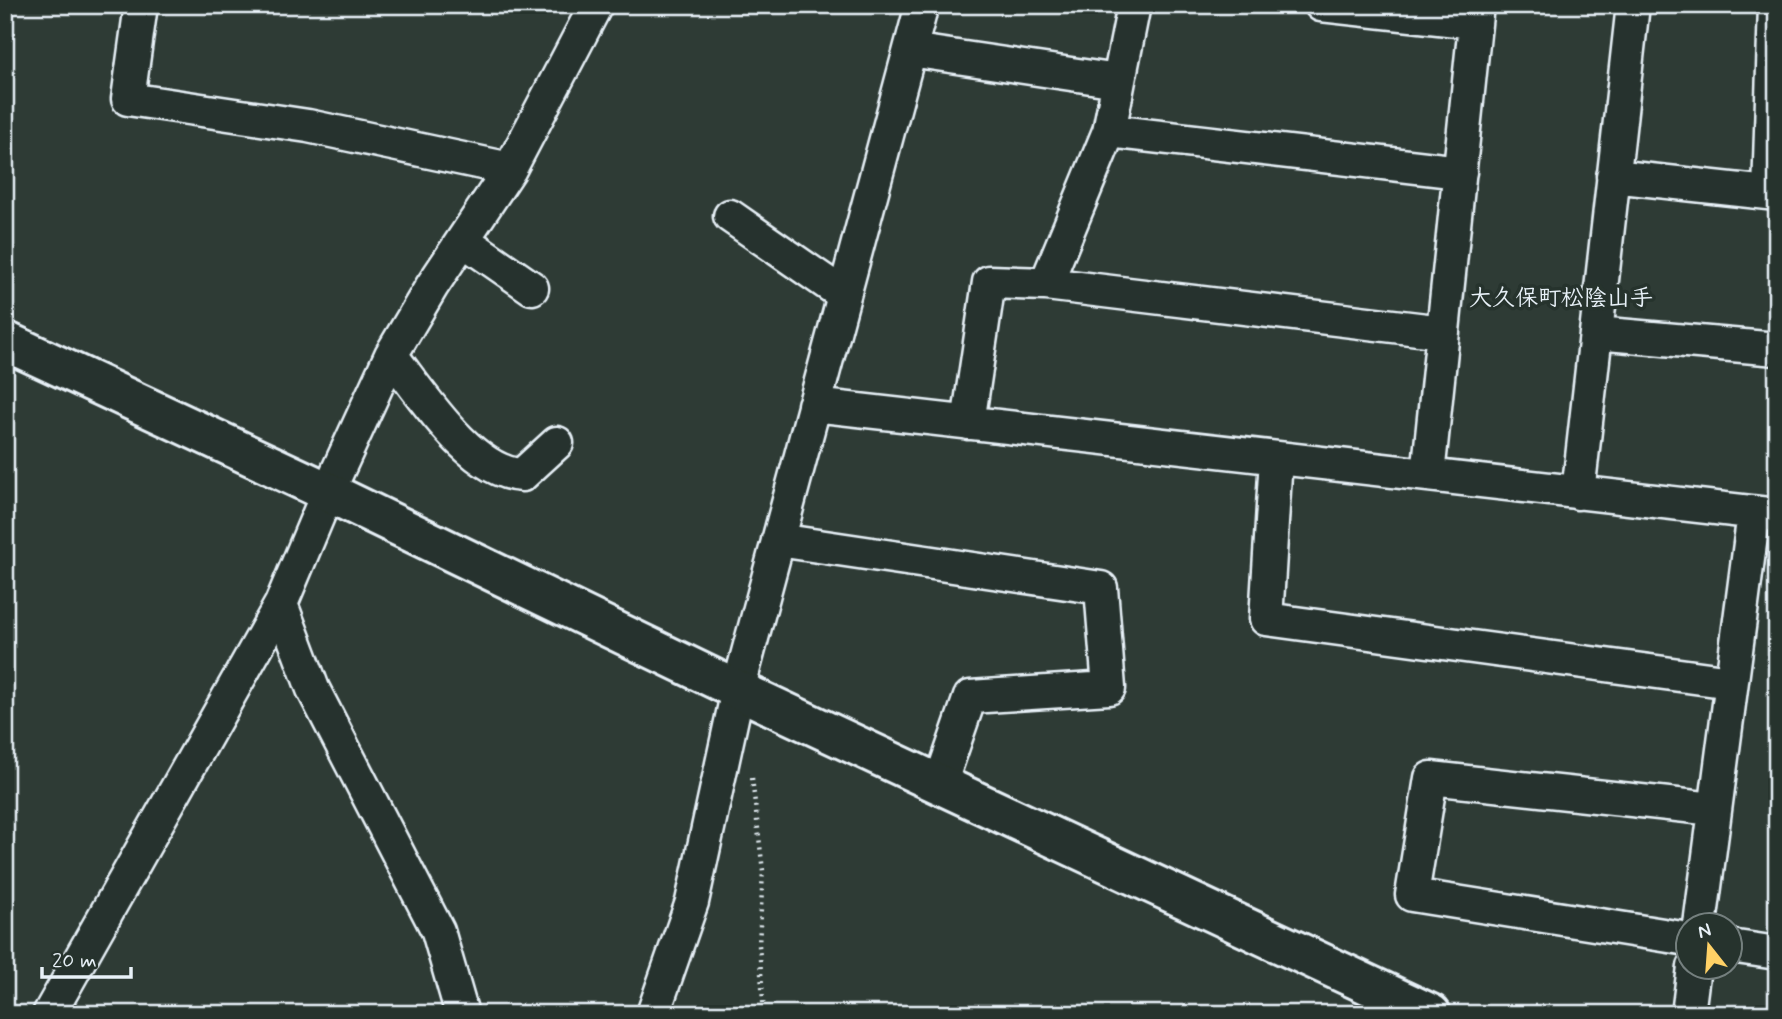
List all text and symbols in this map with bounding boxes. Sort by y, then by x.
district label: 大久保町松陰山手 [1469,284,1653,314]
north arrow [1674,911,1744,981]
text: N [1695,917,1714,945]
scale bar [42,935,131,979]
text: 20 m [52,947,97,975]

